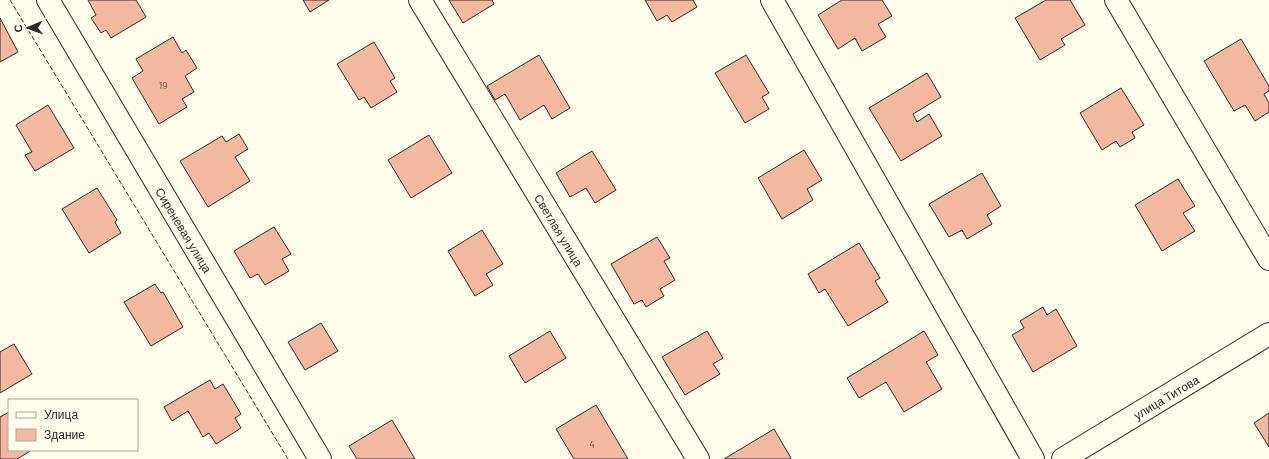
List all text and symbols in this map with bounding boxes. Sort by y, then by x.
north arrow [8,8,48,48]
text: С [11,24,24,33]
house number: 19 [159,79,167,91]
street label: Сиреневая улица [152,185,215,276]
street label: Светлая улица [531,191,586,270]
street label: улица Титова [1131,372,1202,423]
legend [8,399,138,451]
text: Улица [44,407,78,422]
text: Здание [44,427,85,442]
house number: 4 [589,438,595,450]

